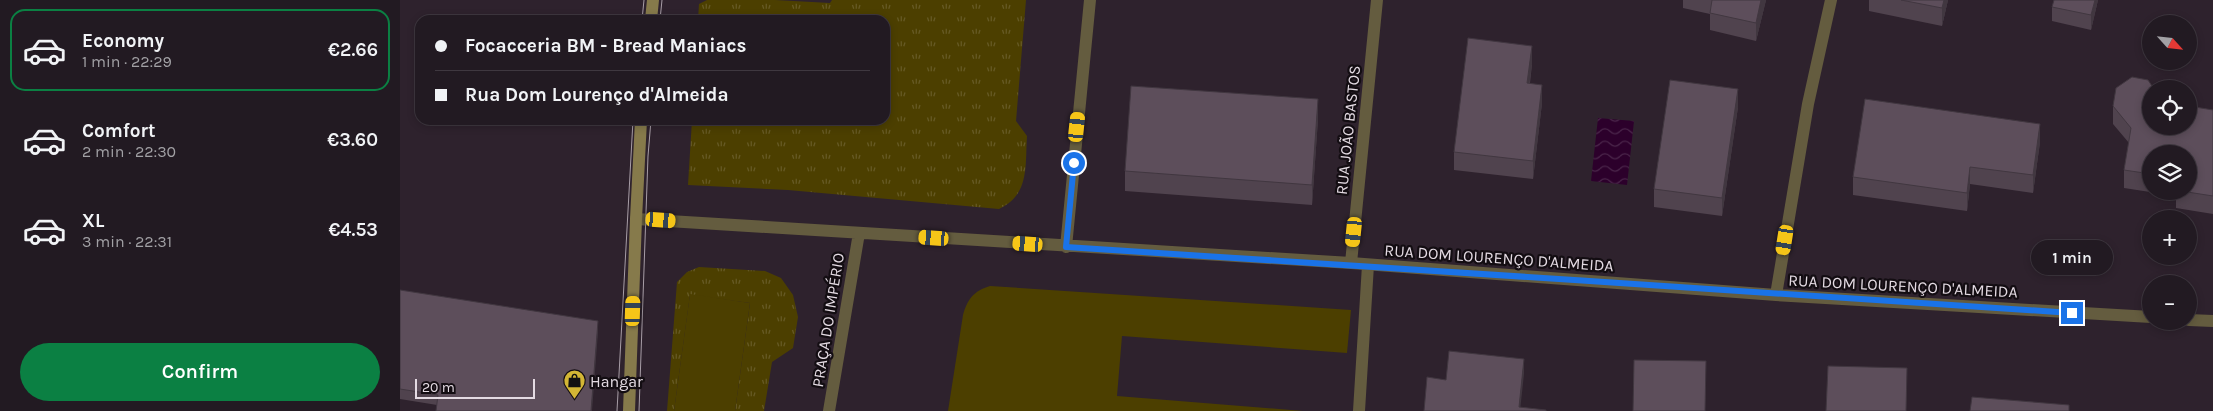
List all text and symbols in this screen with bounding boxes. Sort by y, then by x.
north arrow [2142,15,2198,70]
map controls [2142,15,2197,330]
icon: car [22,28,67,73]
text: Economy [82,30,164,52]
text: Focacceria BM - Bread Maniacs [465,35,747,57]
text: €2.66 [328,39,378,61]
text: 1 min · 22:29 [82,52,172,71]
street label: RUA JOÃO BASTOS [1332,64,1364,196]
button: locate [2142,80,2197,135]
text: Rua Dom Lourenço d'Almeida [465,84,729,106]
car [1067,111,1086,143]
icon: car [22,118,67,163]
text: Comfort [82,120,156,142]
text: €3.60 [327,129,378,151]
text: 2 min · 22:30 [82,142,176,161]
button: layers [2142,145,2197,200]
route start [1063,152,1085,174]
icon: car [22,208,67,253]
text: XL [82,210,104,232]
button: + [2142,210,2197,265]
car [645,211,676,229]
car [1344,216,1363,248]
text: €4.53 [328,219,378,241]
car [1775,224,1794,256]
car [918,229,949,247]
text: 3 min · 22:31 [82,232,172,251]
car [1012,235,1043,253]
callout: 1 min [2031,240,2113,276]
street label: RUA DOM LOURENÇO D'ALMEIDA [1384,241,1614,275]
text: 1 min [2052,248,2092,267]
street label: PRAÇA DO IMPÉRIO [808,251,848,389]
street label: RUA DOM LOURENÇO D'ALMEIDA [1788,271,2018,301]
button: − [2142,275,2197,330]
car [624,296,641,326]
route end [2061,302,2083,324]
button: Confirm [20,343,380,401]
shop icon: Hangar [562,369,586,400]
place label: Hangar [590,372,643,391]
scale bar [415,376,535,399]
text: 20 m [422,379,455,396]

